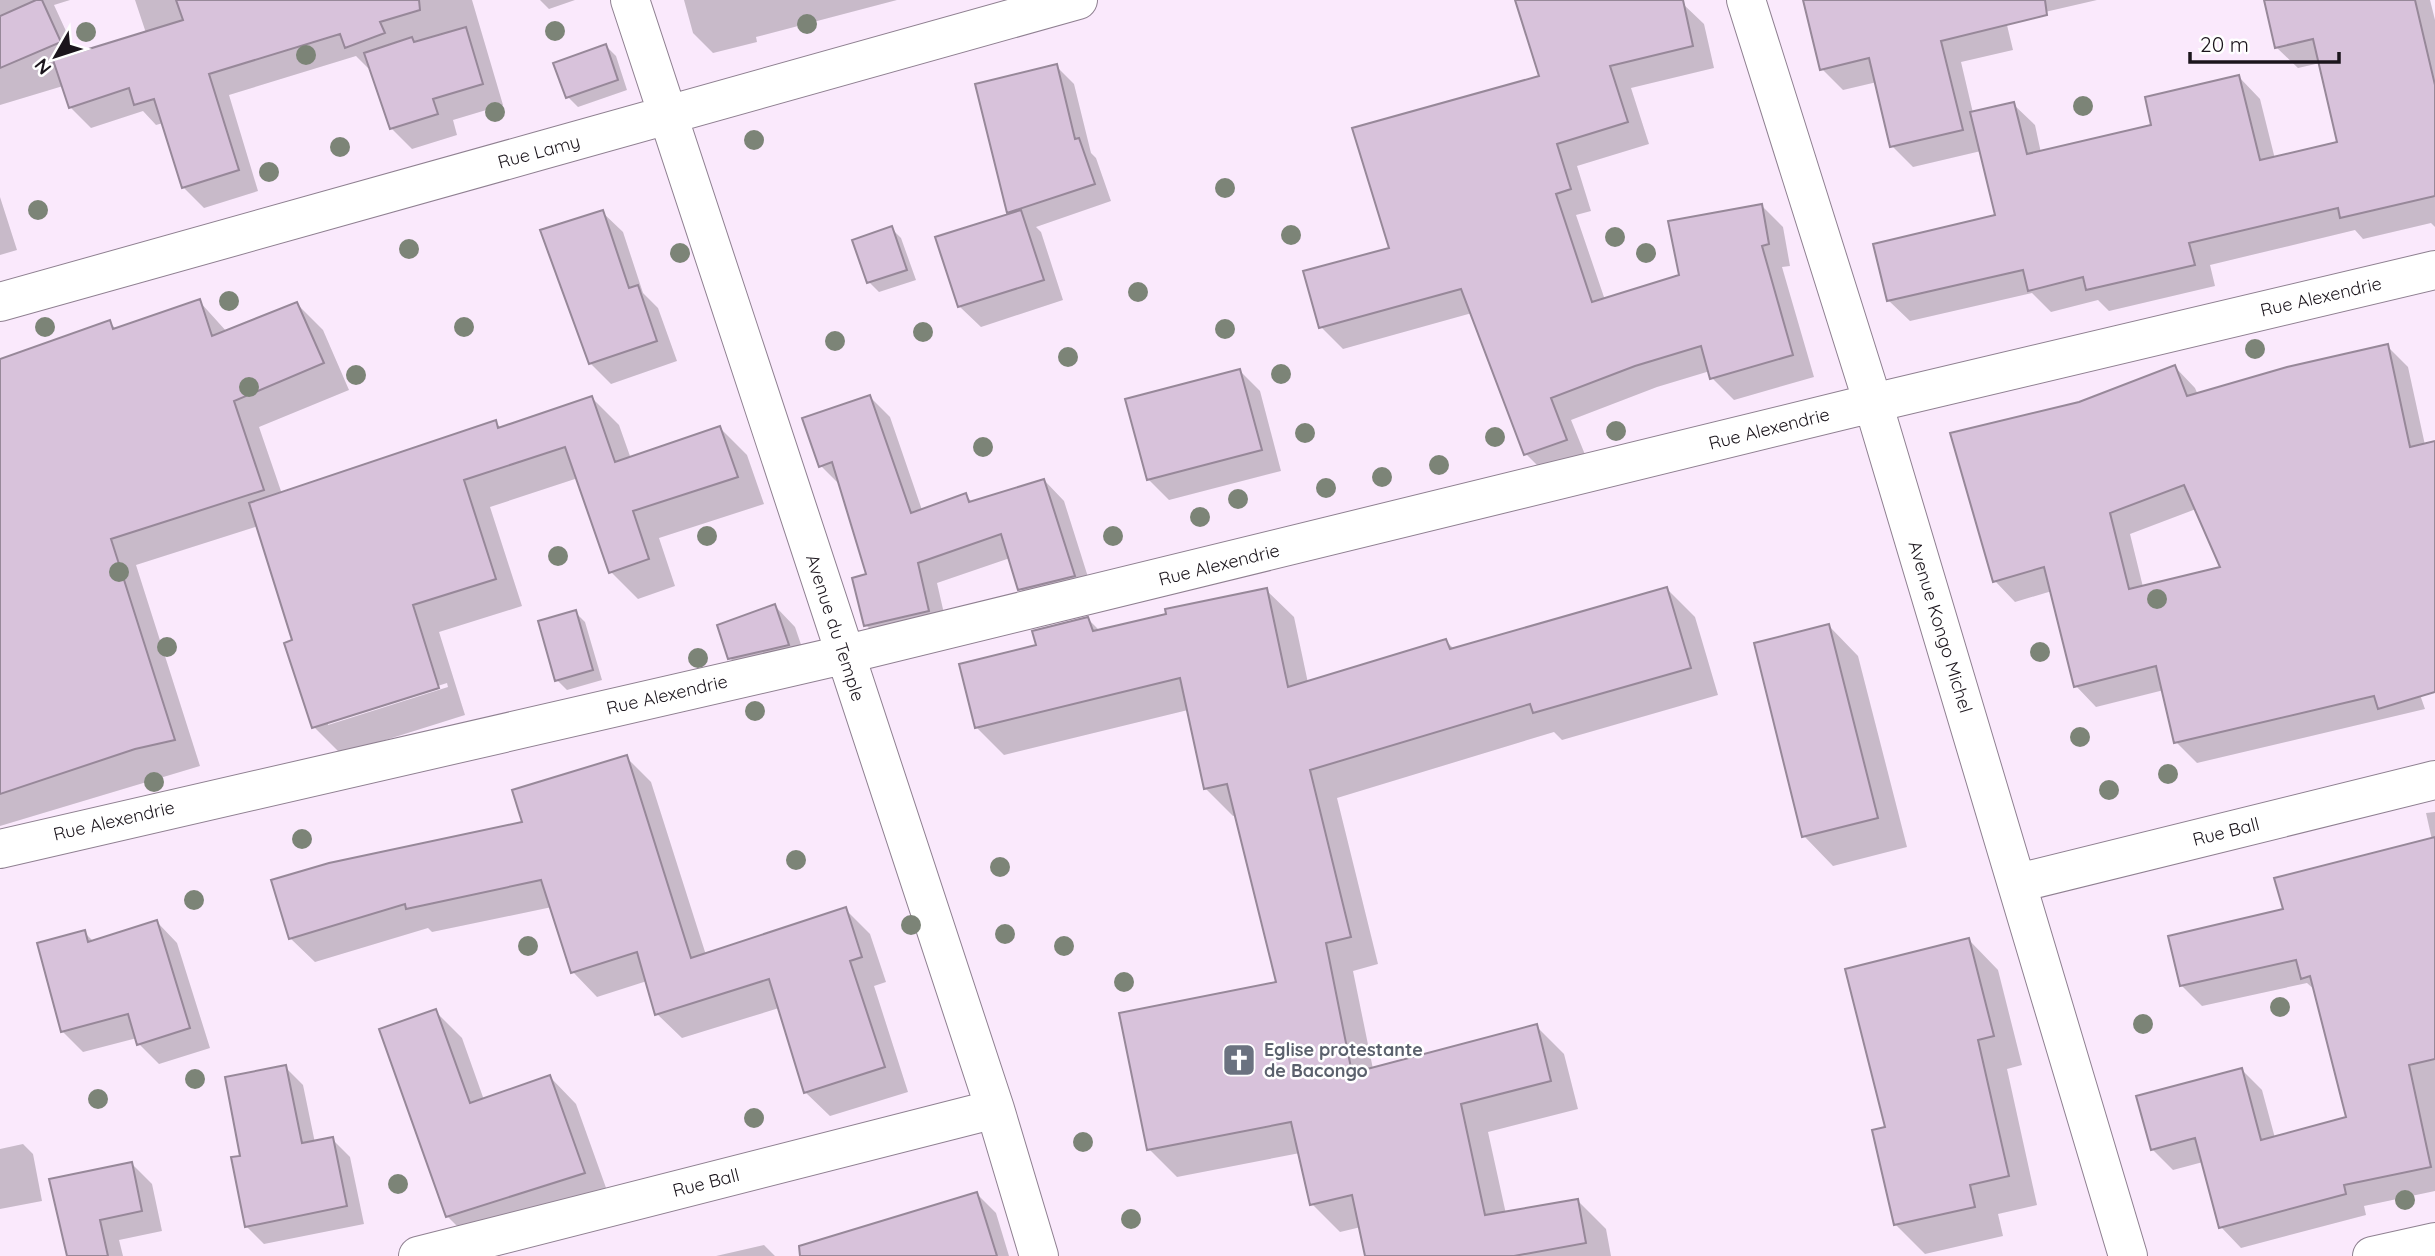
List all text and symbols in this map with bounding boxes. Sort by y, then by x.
north arrow [21,21,91,91]
scale bar [2190,21,2339,65]
text: 20 m [2200,31,2249,57]
text: N [29,54,57,80]
street label: Rue Lamy [495,130,583,174]
street label: Rue Alexendrie [2258,271,2384,322]
street label: Rue Alexendrie [1706,402,1832,455]
street label: Rue Alexendrie [1156,538,1282,591]
street label: Avenue Kongo Michel [1903,538,1978,716]
street label: Avenue du Temple [801,551,870,704]
street label: Rue Alexendrie [604,669,730,720]
street label: Rue Alexendrie [51,795,177,846]
street label: Rue Ball [2190,812,2262,851]
place label: Eglise protestante de Bacongo [1264,1038,1423,1082]
church icon: Eglise protestante de Bacongo [1220,1041,1258,1079]
street label: Rue Ball [670,1163,742,1202]

